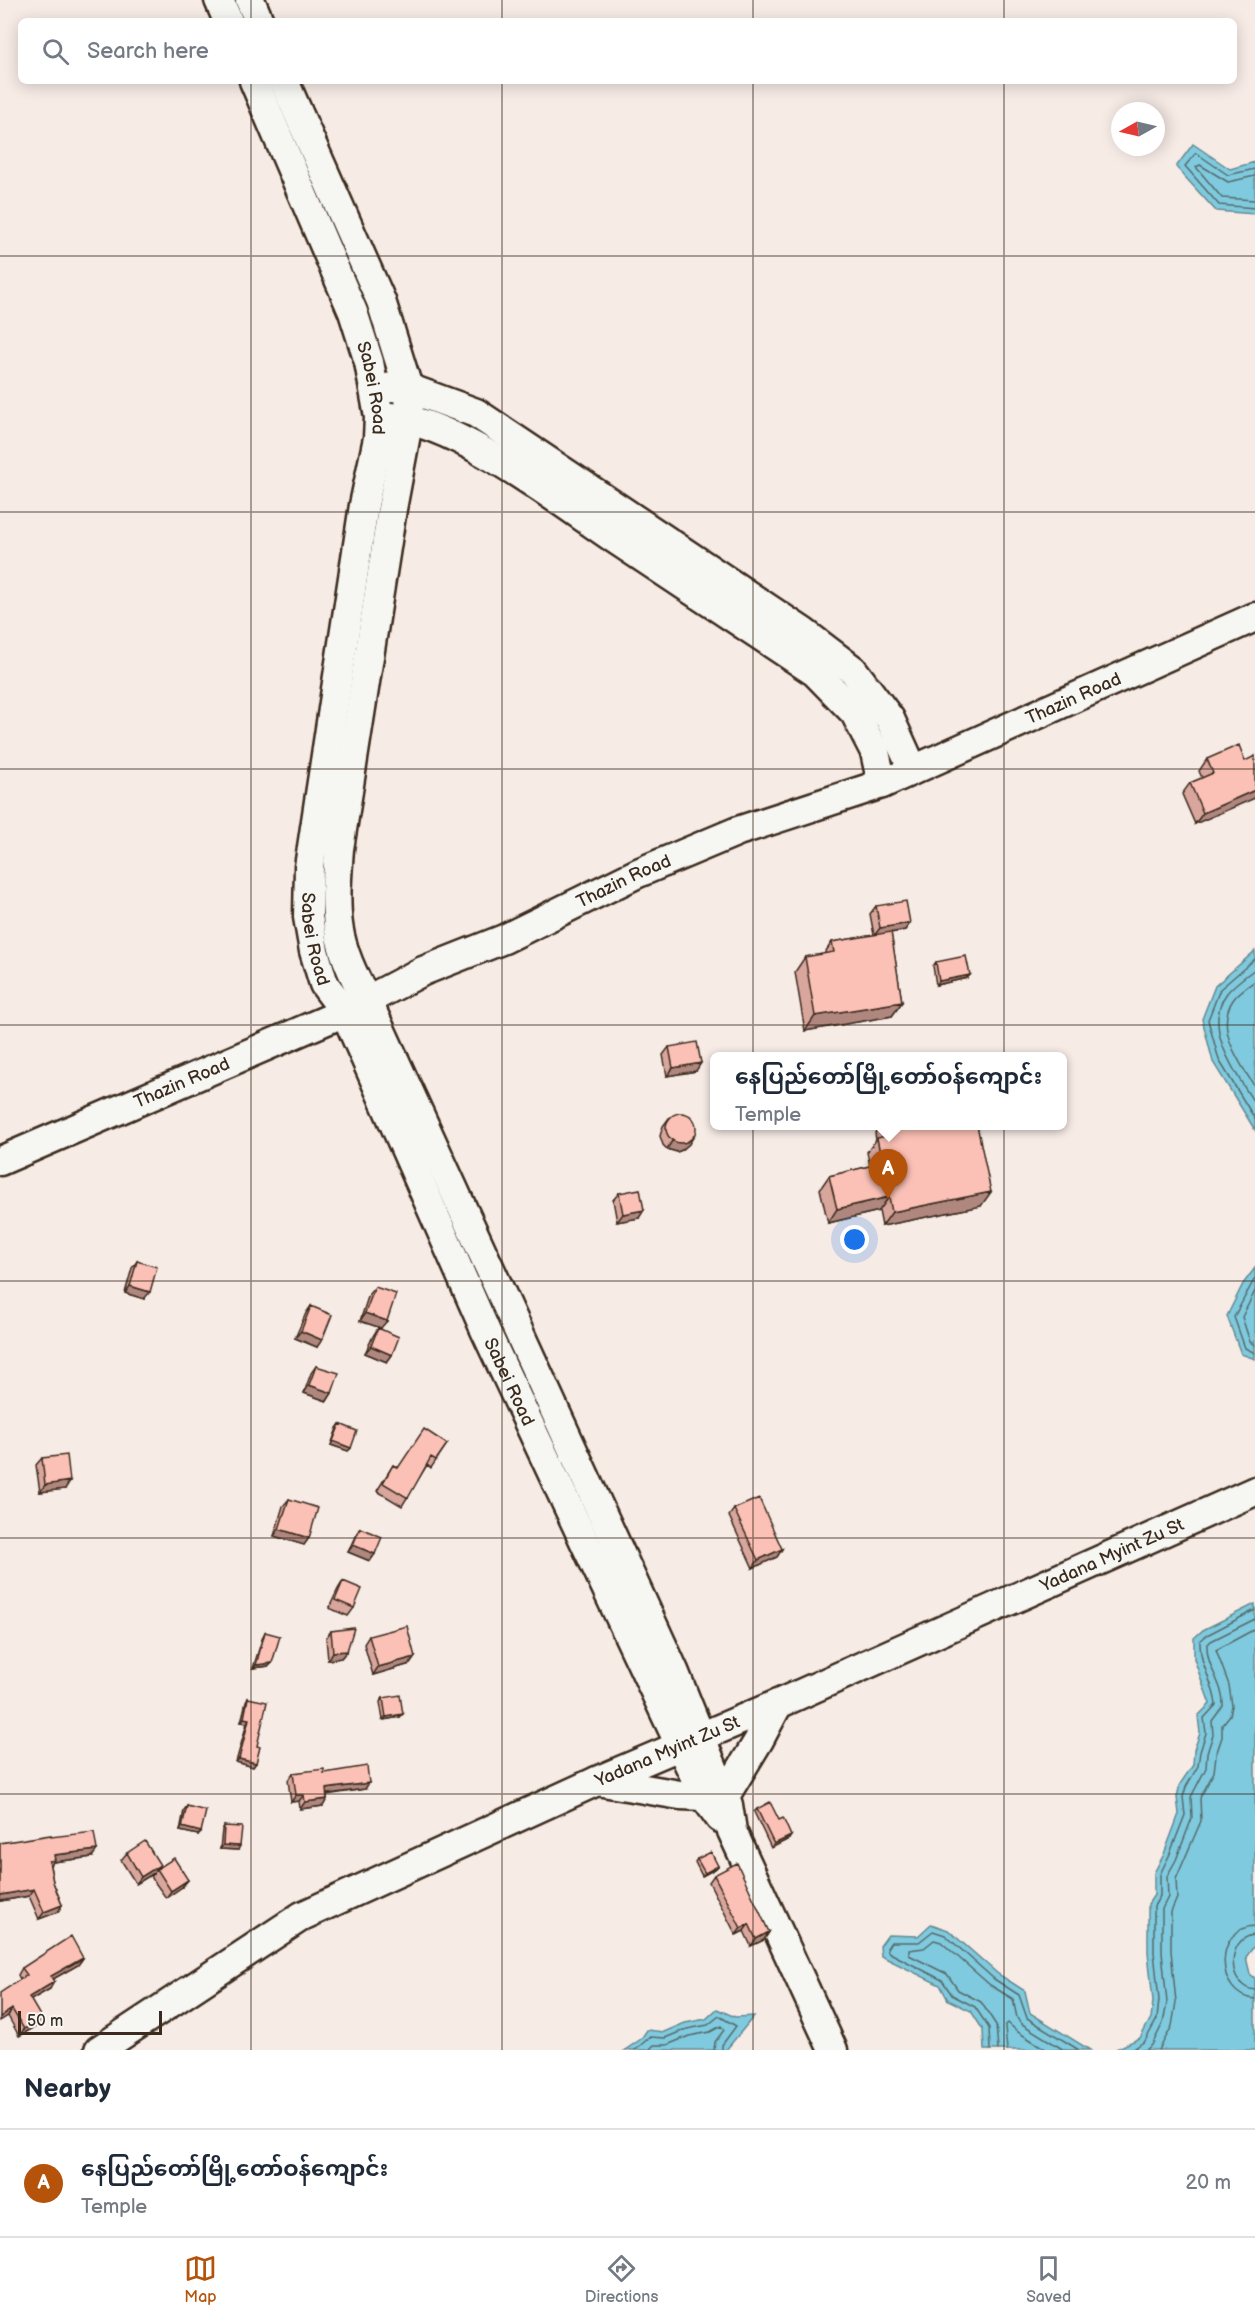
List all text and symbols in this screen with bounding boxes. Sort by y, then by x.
search box [18,18,1237,84]
icon: search [39,35,72,68]
text: Search here [87,38,209,65]
north arrow [1111,102,1165,156]
street label: Sabei Road [352,339,389,435]
street label: Thazin Road [1023,668,1124,729]
street label: Thazin Road [573,850,674,913]
street label: Sabei Road [297,892,334,988]
popup [710,1052,1067,1130]
street label: Thazin Road [131,1053,233,1113]
text: နေပြည်တော်မြို့တော်ဝန်ကျောင်း [735,1064,1042,1091]
text: Temple [735,1103,801,1127]
pin: A [868,1150,908,1199]
your location [840,1225,869,1254]
street label: Sabei Road [479,1335,539,1429]
street label: Yadana Myint Zu St [1036,1514,1188,1597]
street label: Yadana Myint Zu St [591,1711,743,1792]
scale bar [18,2008,162,2036]
text: 50 m [27,2012,63,2031]
text: Nearby [24,2074,111,2105]
text: နေပြည်တော်မြို့တော်ဝန်ကျောင်း [81,2156,388,2183]
text: A [37,2171,50,2195]
text: 20 m [1186,2171,1231,2195]
text: Temple [81,2195,147,2219]
tab: Map [184,2252,217,2307]
tab: Directions [585,2252,658,2307]
tab: Saved [1026,2252,1071,2307]

